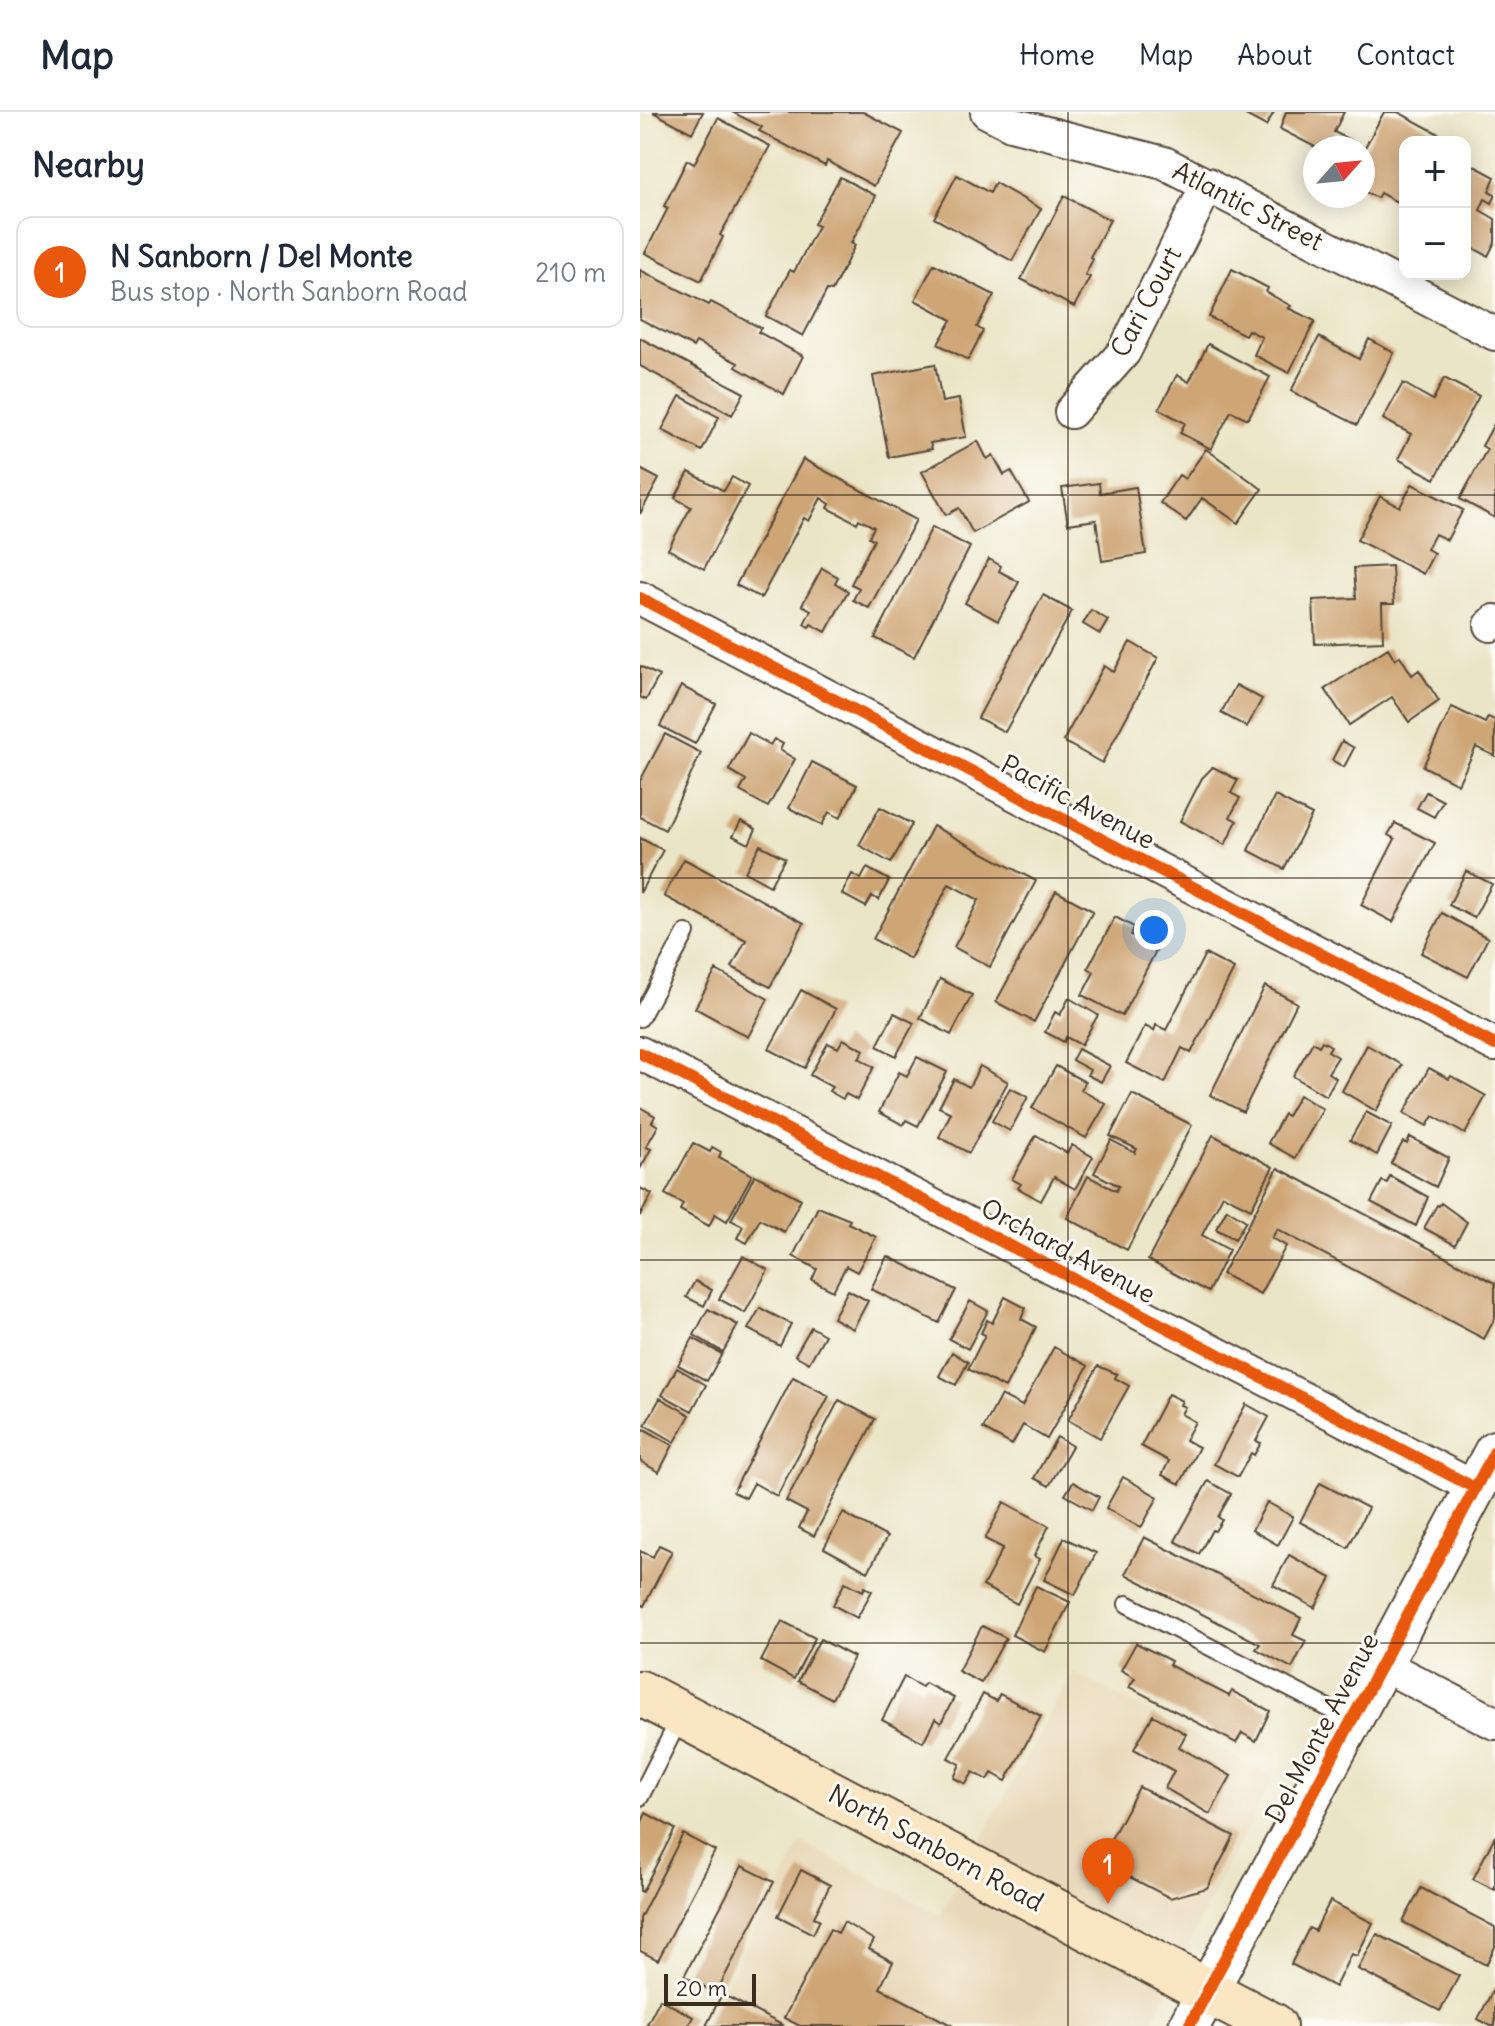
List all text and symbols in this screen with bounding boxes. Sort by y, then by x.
text: Map [40,32,114,79]
text: Home [1019,37,1095,73]
text: Map [1139,37,1193,73]
text: About [1237,37,1312,73]
text: Contact [1356,37,1455,73]
north arrow [1303,136,1375,208]
map controls [1399,136,1471,280]
button: + [1399,136,1471,208]
text: Nearby [32,143,145,186]
street label: Atlantic Street [1168,154,1329,258]
button: − [1399,208,1471,280]
text: N Sanborn / Del Monte [110,237,413,275]
street label: Cari Court [1103,241,1188,363]
text: 1 [55,256,65,289]
text: 210 m [535,256,606,289]
text: Bus stop · North Sanborn Road [110,275,467,308]
street label: Pacific Avenue [996,747,1161,856]
your location [1134,910,1174,950]
street label: Orchard Avenue [975,1191,1161,1310]
street label: Del Monte Avenue [1258,1627,1386,1828]
street label: North Sanborn Road [823,1777,1050,1918]
pin: 1 [1082,1838,1134,1904]
scale bar [664,1970,756,2006]
text: 20 m [676,1974,727,2002]

